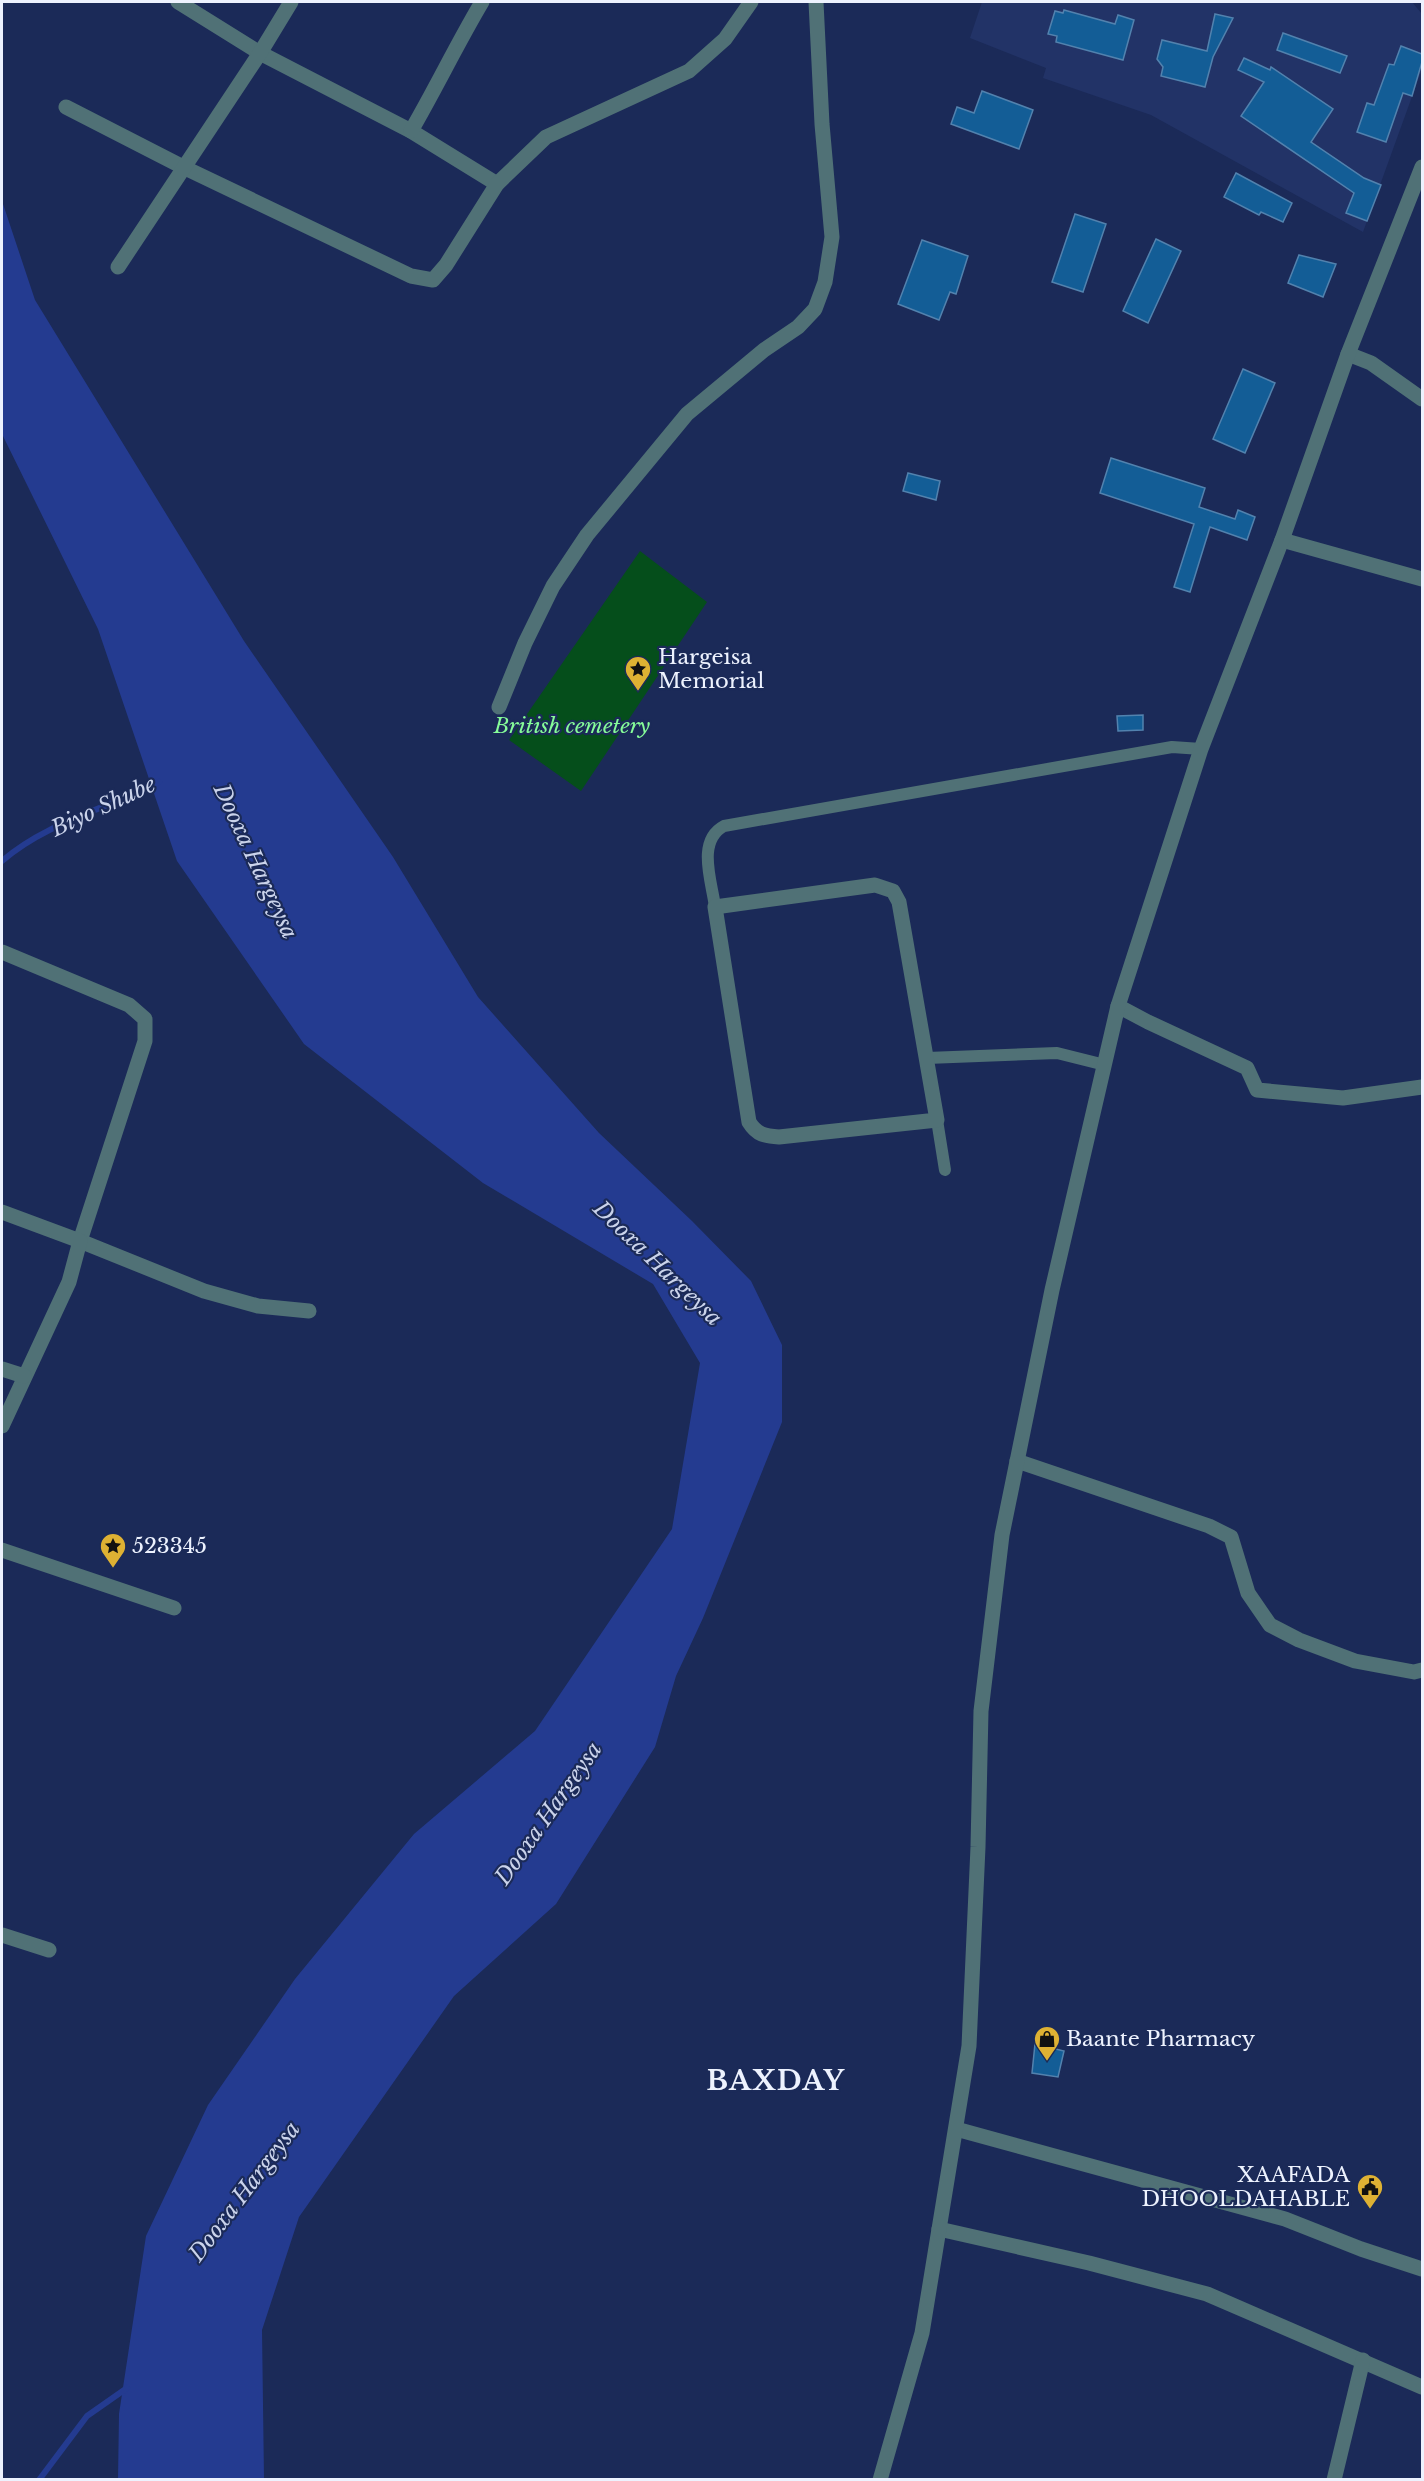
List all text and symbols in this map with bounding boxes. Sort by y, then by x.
place label: Hargeisa Memorial [658,644,764,694]
place icon: Hargeisa Memorial [623,654,653,692]
park label: British cemetery [493,713,650,739]
water label: Biyo Shube [46,770,160,843]
water label: Dooxa Hargeysa [207,778,303,943]
water label: Dooxa Hargeysa [587,1195,728,1332]
place icon: 523345 [98,1531,128,1569]
place label: 523345 [132,1533,207,1559]
water label: Dooxa Hargeysa [489,1737,608,1891]
shop icon: Baante Pharmacy [1032,2024,1062,2062]
place label: Baante Pharmacy [1066,2026,1256,2052]
district label: BAXDAY [706,2064,846,2097]
water label: Dooxa Hargeysa [182,2116,306,2267]
place label: XAAFADA DHOOLDAHABLE [1142,2162,1351,2212]
public building icon: XAAFADA DHOOLDAHABLE [1355,2172,1385,2210]

